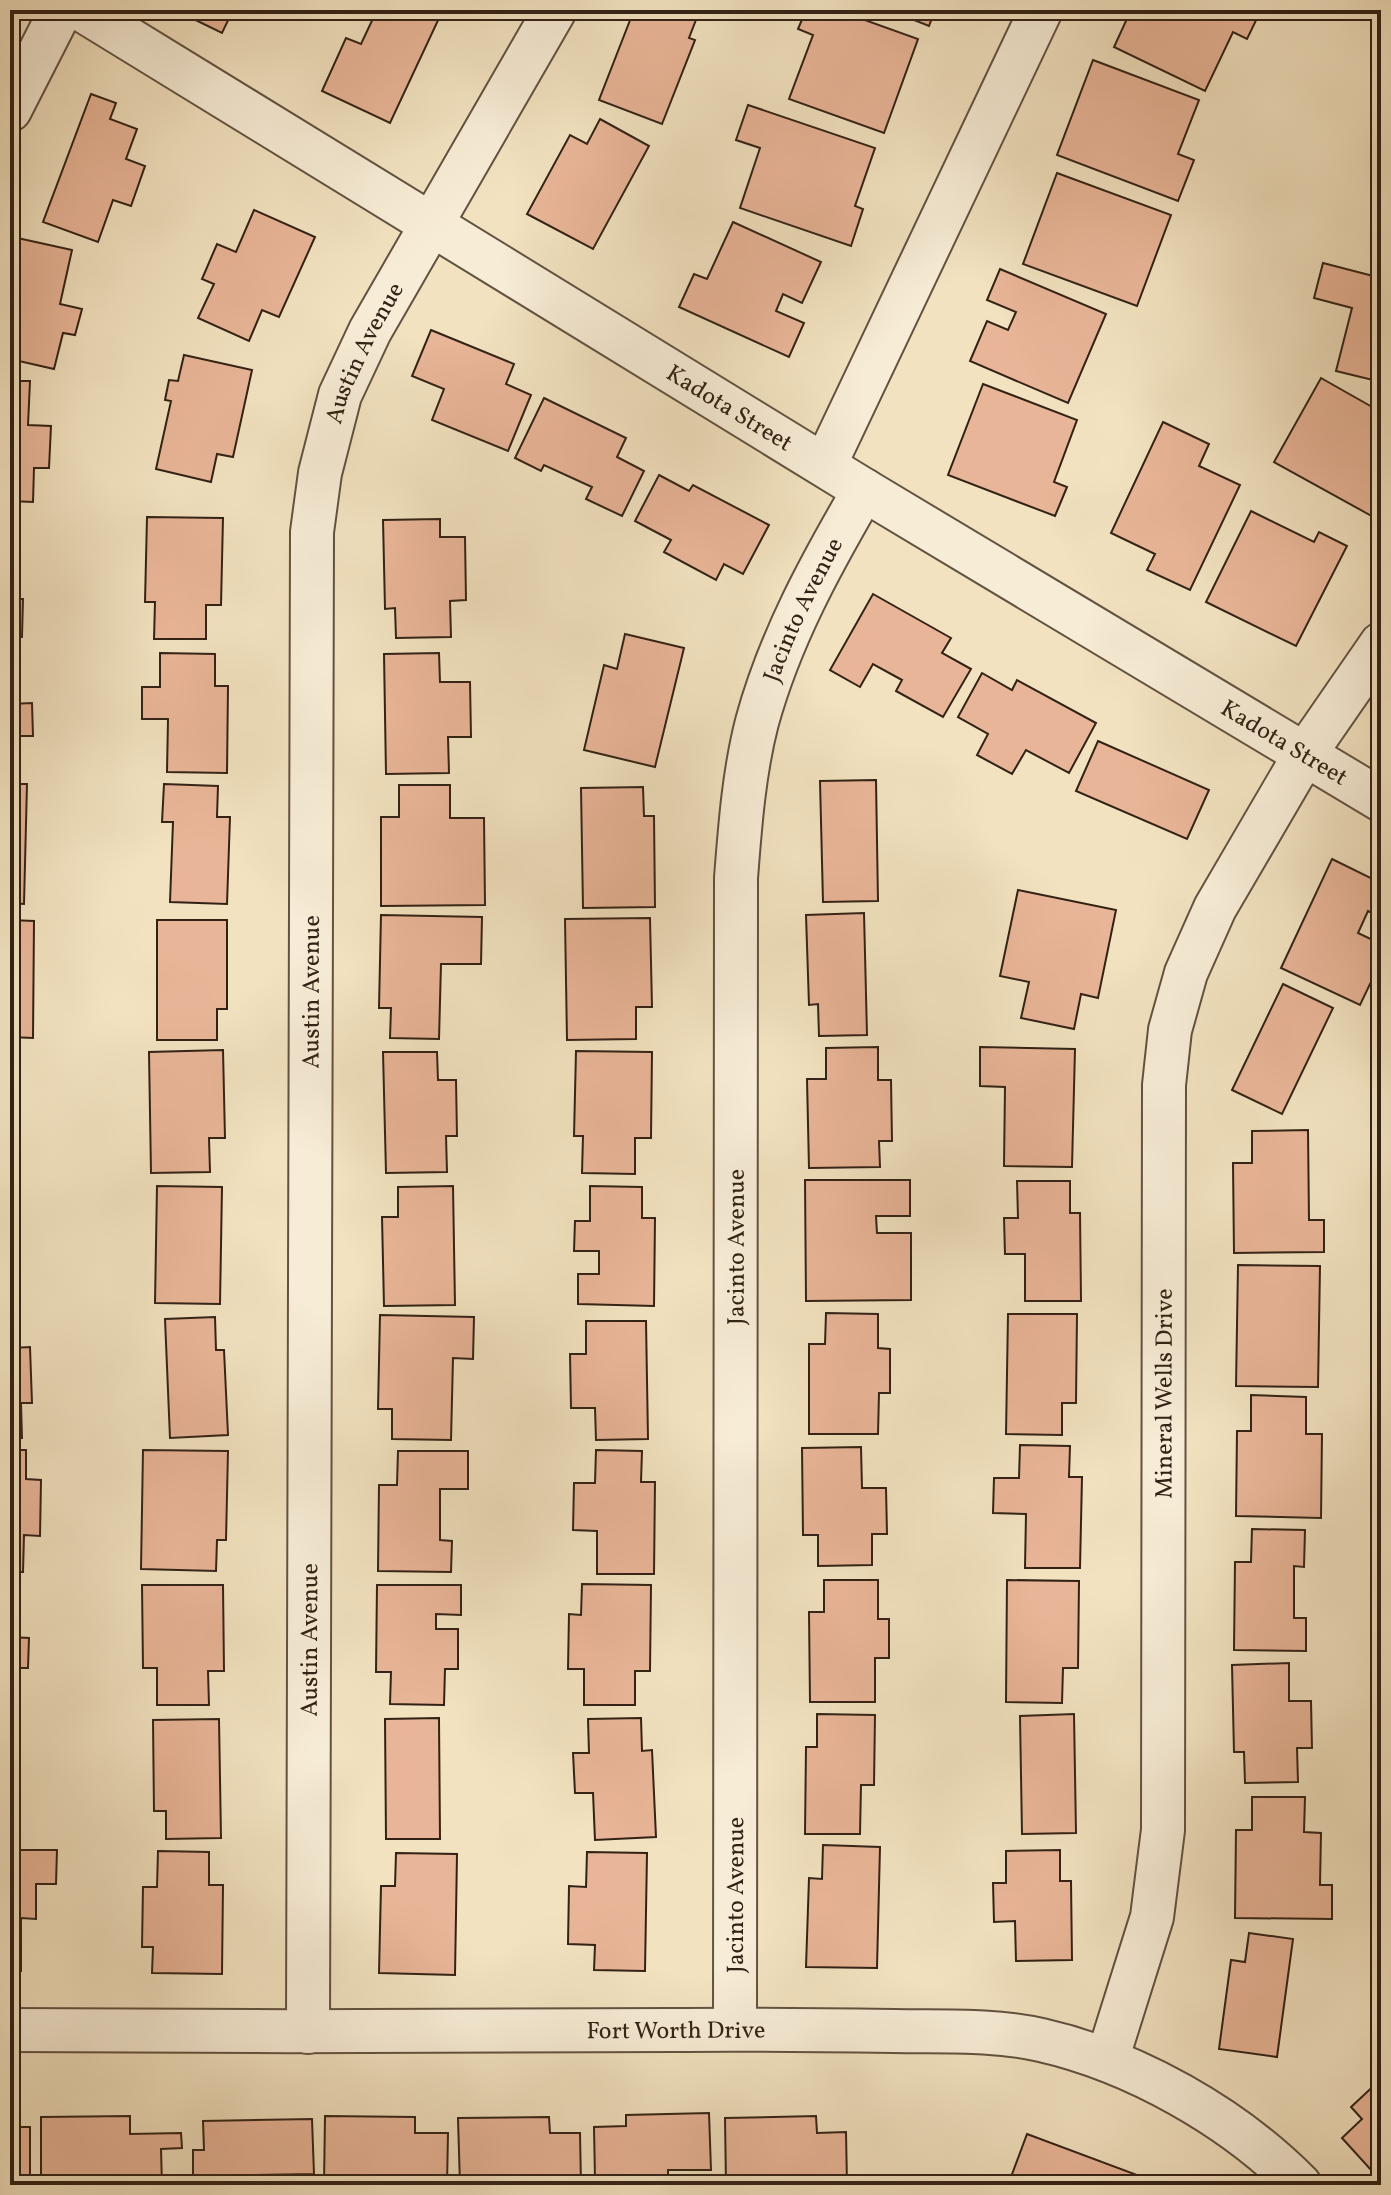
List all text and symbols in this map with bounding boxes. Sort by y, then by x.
street label: Austin Avenue [318,277,413,428]
street label: Kadota Street [659,357,798,461]
street label: Jacinto Avenue [756,532,853,687]
street label: Kadota Street [1214,693,1354,795]
street label: Austin Avenue [296,915,330,1069]
street label: Jacinto Avenue [721,1169,755,1325]
street label: Mineral Wells Drive [1148,1288,1183,1499]
street label: Austin Avenue [294,1563,328,1717]
street label: Jacinto Avenue [720,1817,754,1973]
street label: Fort Worth Drive [587,2015,765,2049]

